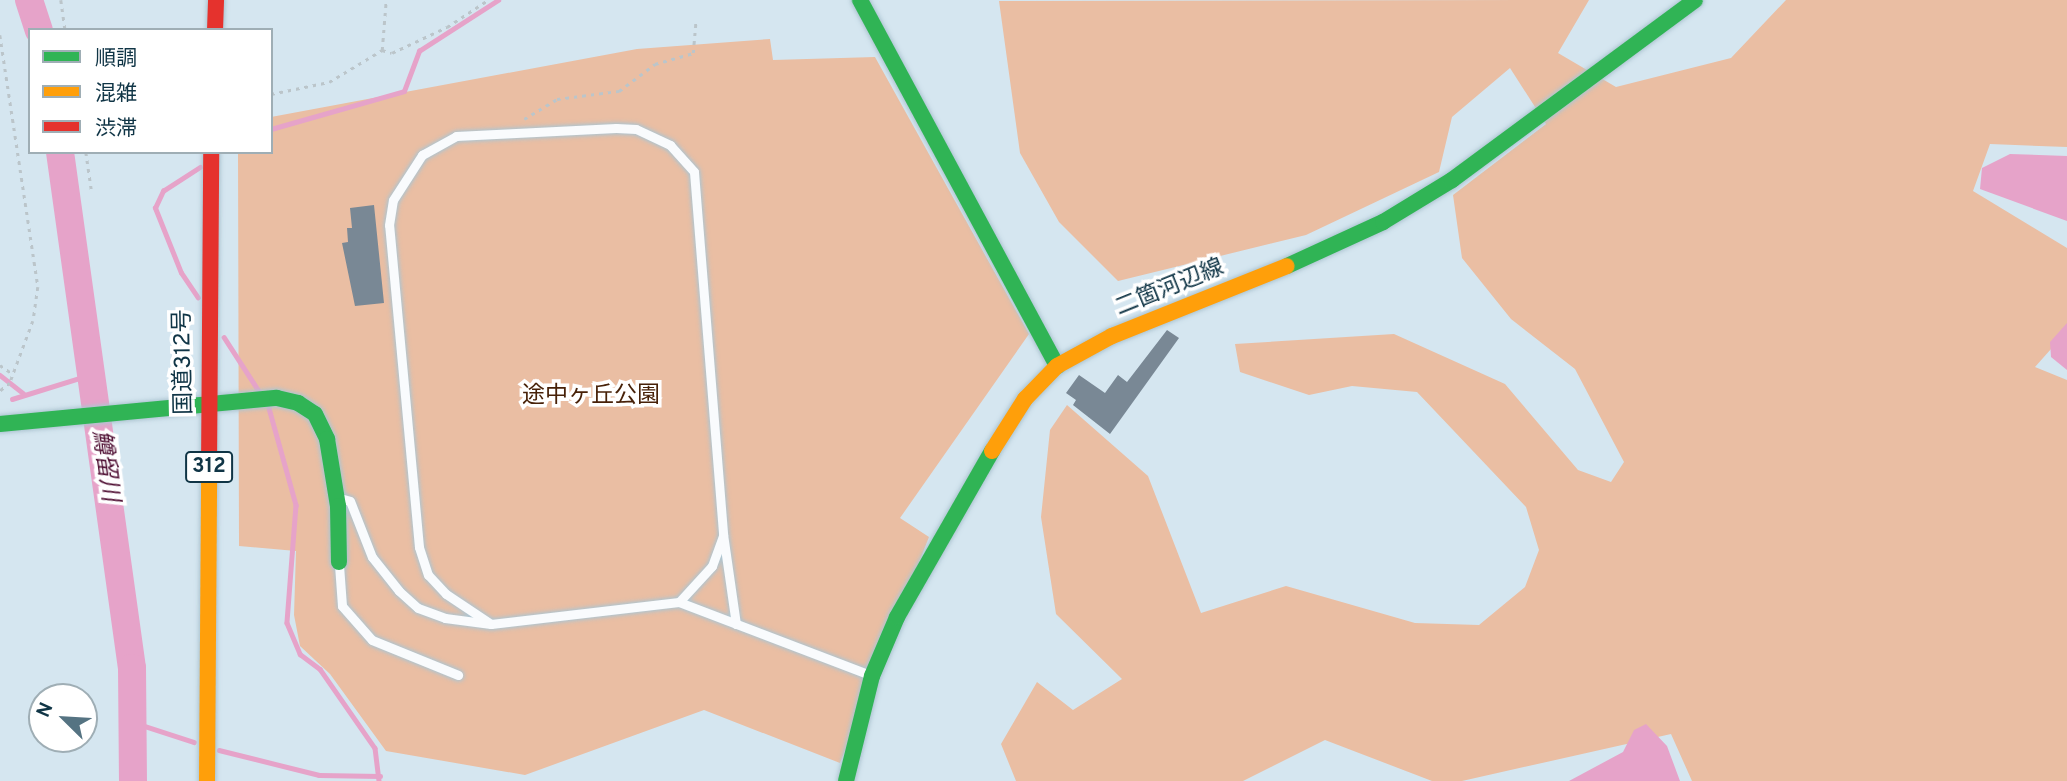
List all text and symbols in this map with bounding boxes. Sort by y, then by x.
legend [28,28,273,154]
text: 順調 [95,46,137,73]
text: 混雑 [95,81,137,108]
text: 渋滞 [95,116,137,143]
street label: 二箇河辺線 [1112,255,1228,323]
street label: 国道312号 [170,309,200,415]
park label: 途中ヶ丘公園 [522,383,660,411]
water label: 鱒留川 [85,428,123,504]
road number: 312 [184,449,234,484]
north arrow [28,683,98,753]
text: N [32,699,59,721]

